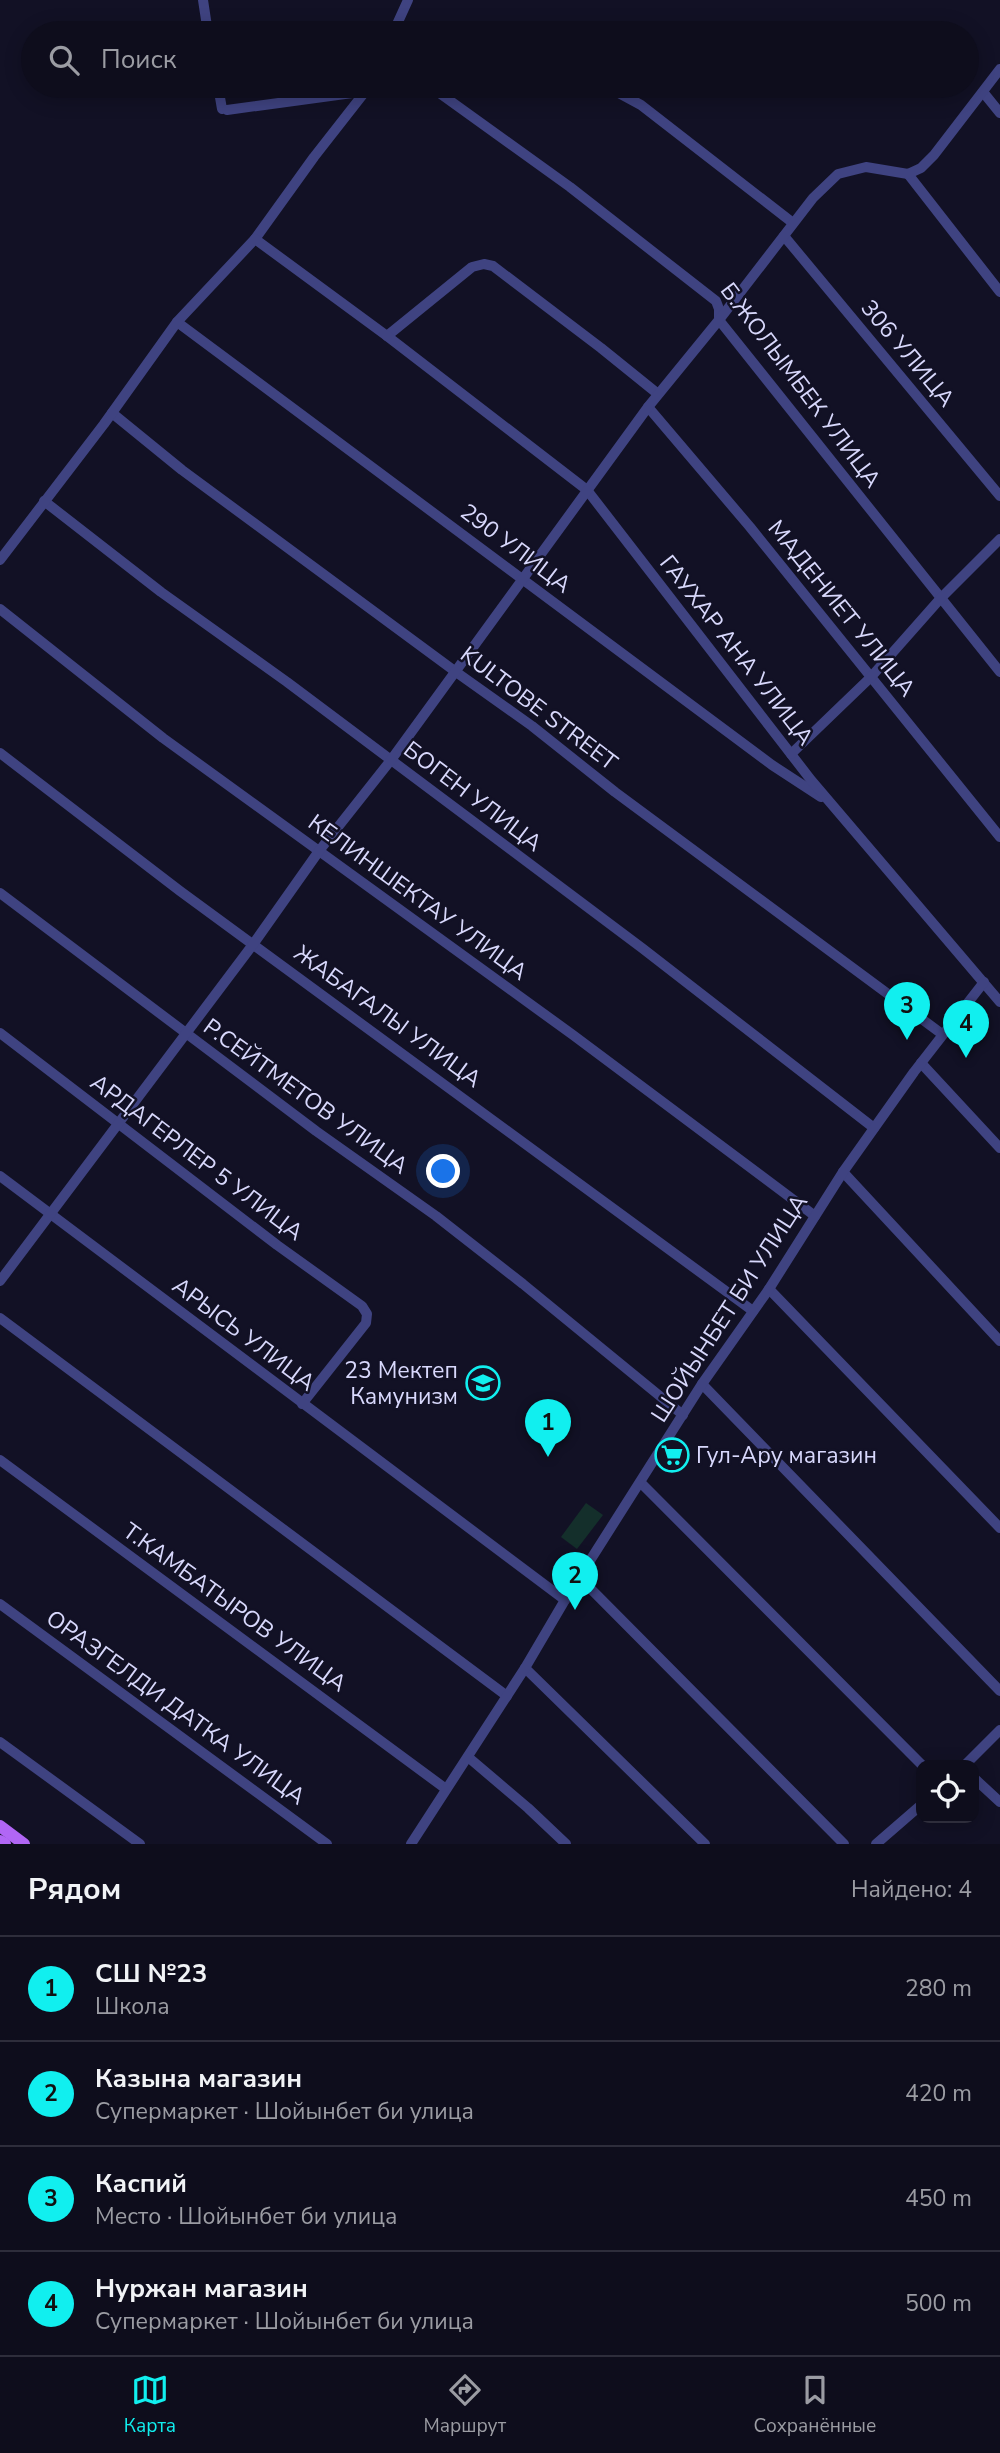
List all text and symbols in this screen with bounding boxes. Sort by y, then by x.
search box [21,21,979,98]
icon: search [45,41,83,79]
text: Поиск [101,42,177,77]
street label: Б.ЖОЛЫМБЕК УЛИЦА [713,276,888,494]
street label: 306 УЛИЦА [854,293,962,414]
street label: 290 УЛИЦА [454,497,578,600]
street label: МАДЕНИЕТ УЛИЦА [761,513,923,703]
street label: ГАУХАР АНА УЛИЦА [653,549,821,752]
street label: KULTOBE STREET [454,639,624,778]
street label: БОГЕН УЛИЦА [397,734,548,859]
street label: КЕЛИНШЕКТАУ УЛИЦА [302,807,534,988]
street label: ЖАБАГАЛЫ УЛИЦА [288,938,488,1095]
pin: 3 [884,982,930,1040]
pin: 4 [943,1000,989,1058]
street label: Р.СЕЙТМЕТОВ УЛИЦА [197,1011,415,1181]
street label: АРДАГЕРЛЕР 5 УЛИЦА [84,1067,310,1248]
your location [426,1154,460,1188]
street label: ШОЙЫНБЕТ БИ УЛИЦА [644,1188,815,1428]
street label: АРЫСЬ УЛИЦА [166,1270,322,1398]
place label: 23 Мектеп Камунизм [344,1355,458,1412]
school or university icon: 23 Мектеп Камунизм [464,1364,502,1402]
pin: 1 [525,1399,571,1457]
supermarket icon: Гул-Ару магазин [653,1436,691,1474]
place label: Гул-Ару магазин [696,1440,877,1471]
street label: Т.КАМБАТЫРОВ УЛИЦА [117,1516,353,1699]
pin: 2 [552,1552,598,1610]
street label: ОРАЗГЕЛДИ ДАТКА УЛИЦА [40,1603,312,1812]
map controls [916,1760,979,1823]
button: locate [916,1760,979,1823]
text: Рядом [28,1869,121,1910]
text: Найдено: 4 [851,1874,972,1905]
text: СШ №23 [95,1956,207,1991]
text: 1 [44,1973,58,2004]
text: 280 m [905,1973,972,2004]
text: Школа [95,1991,170,2022]
text: Казына магазин [95,2061,302,2096]
text: 2 [44,2078,58,2109]
text: 420 m [905,2078,972,2109]
text: Супермаркет · Шойынбет би улица [95,2096,474,2127]
text: Каспий [95,2166,187,2201]
text: 3 [44,2183,58,2214]
text: 450 m [905,2183,972,2214]
text: Место · Шойынбет би улица [95,2201,397,2232]
text: Нуржан магазин [95,2271,308,2306]
text: 4 [44,2288,58,2319]
text: 500 m [905,2288,972,2319]
text: Супермаркет · Шойынбет би улица [95,2306,474,2337]
tab: Карта [124,2371,176,2439]
tab: Маршрут [424,2371,506,2439]
tab: Сохранённые [754,2371,876,2439]

